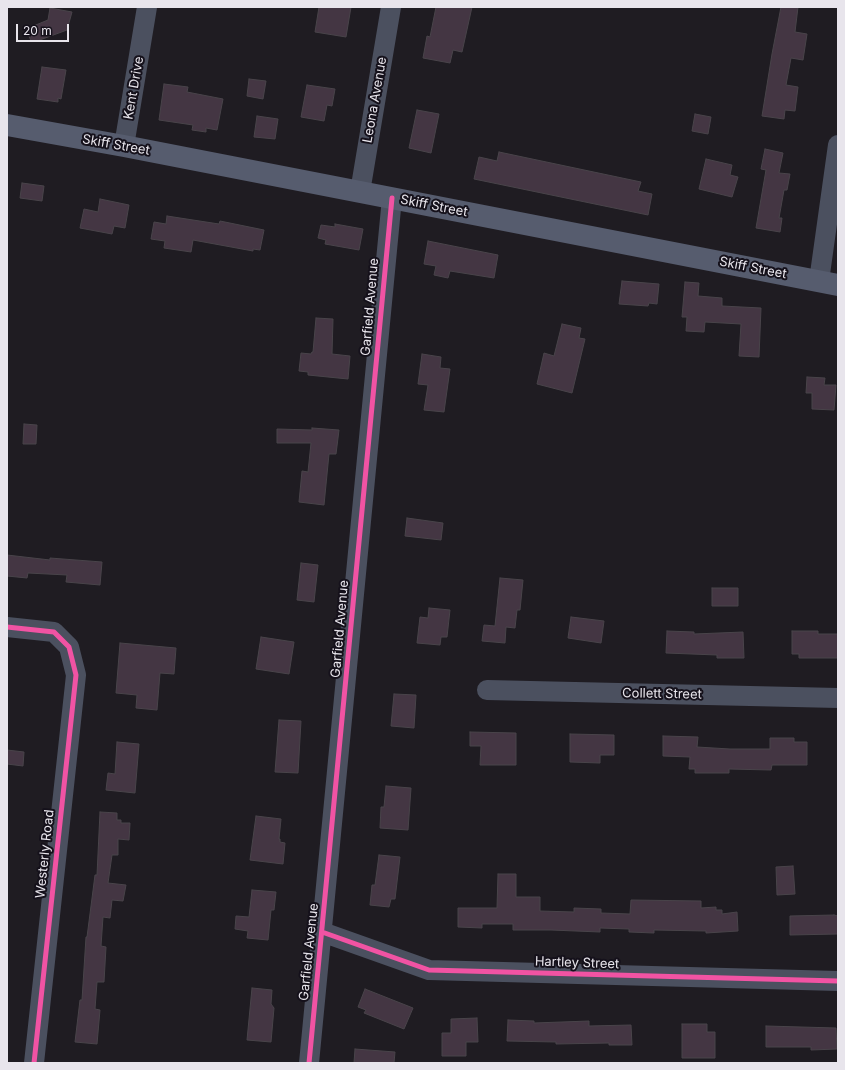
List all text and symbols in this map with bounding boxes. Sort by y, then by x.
scale bar [18,16,71,42]
text: 20 m [23,23,52,38]
street label: Kent Drive [121,55,147,121]
street label: Leona Avenue [360,56,390,144]
street label: Skiff Street [81,131,151,159]
street label: Skiff Street [399,192,469,220]
street label: Skiff Street [718,254,788,282]
street label: Garfield Avenue [358,257,382,357]
street label: Garfield Avenue [328,579,352,679]
street label: Collett Street [622,686,702,702]
street label: Westerly Road [33,809,57,899]
street label: Garfield Avenue [296,902,322,1002]
street label: Hartley Street [535,954,619,972]

